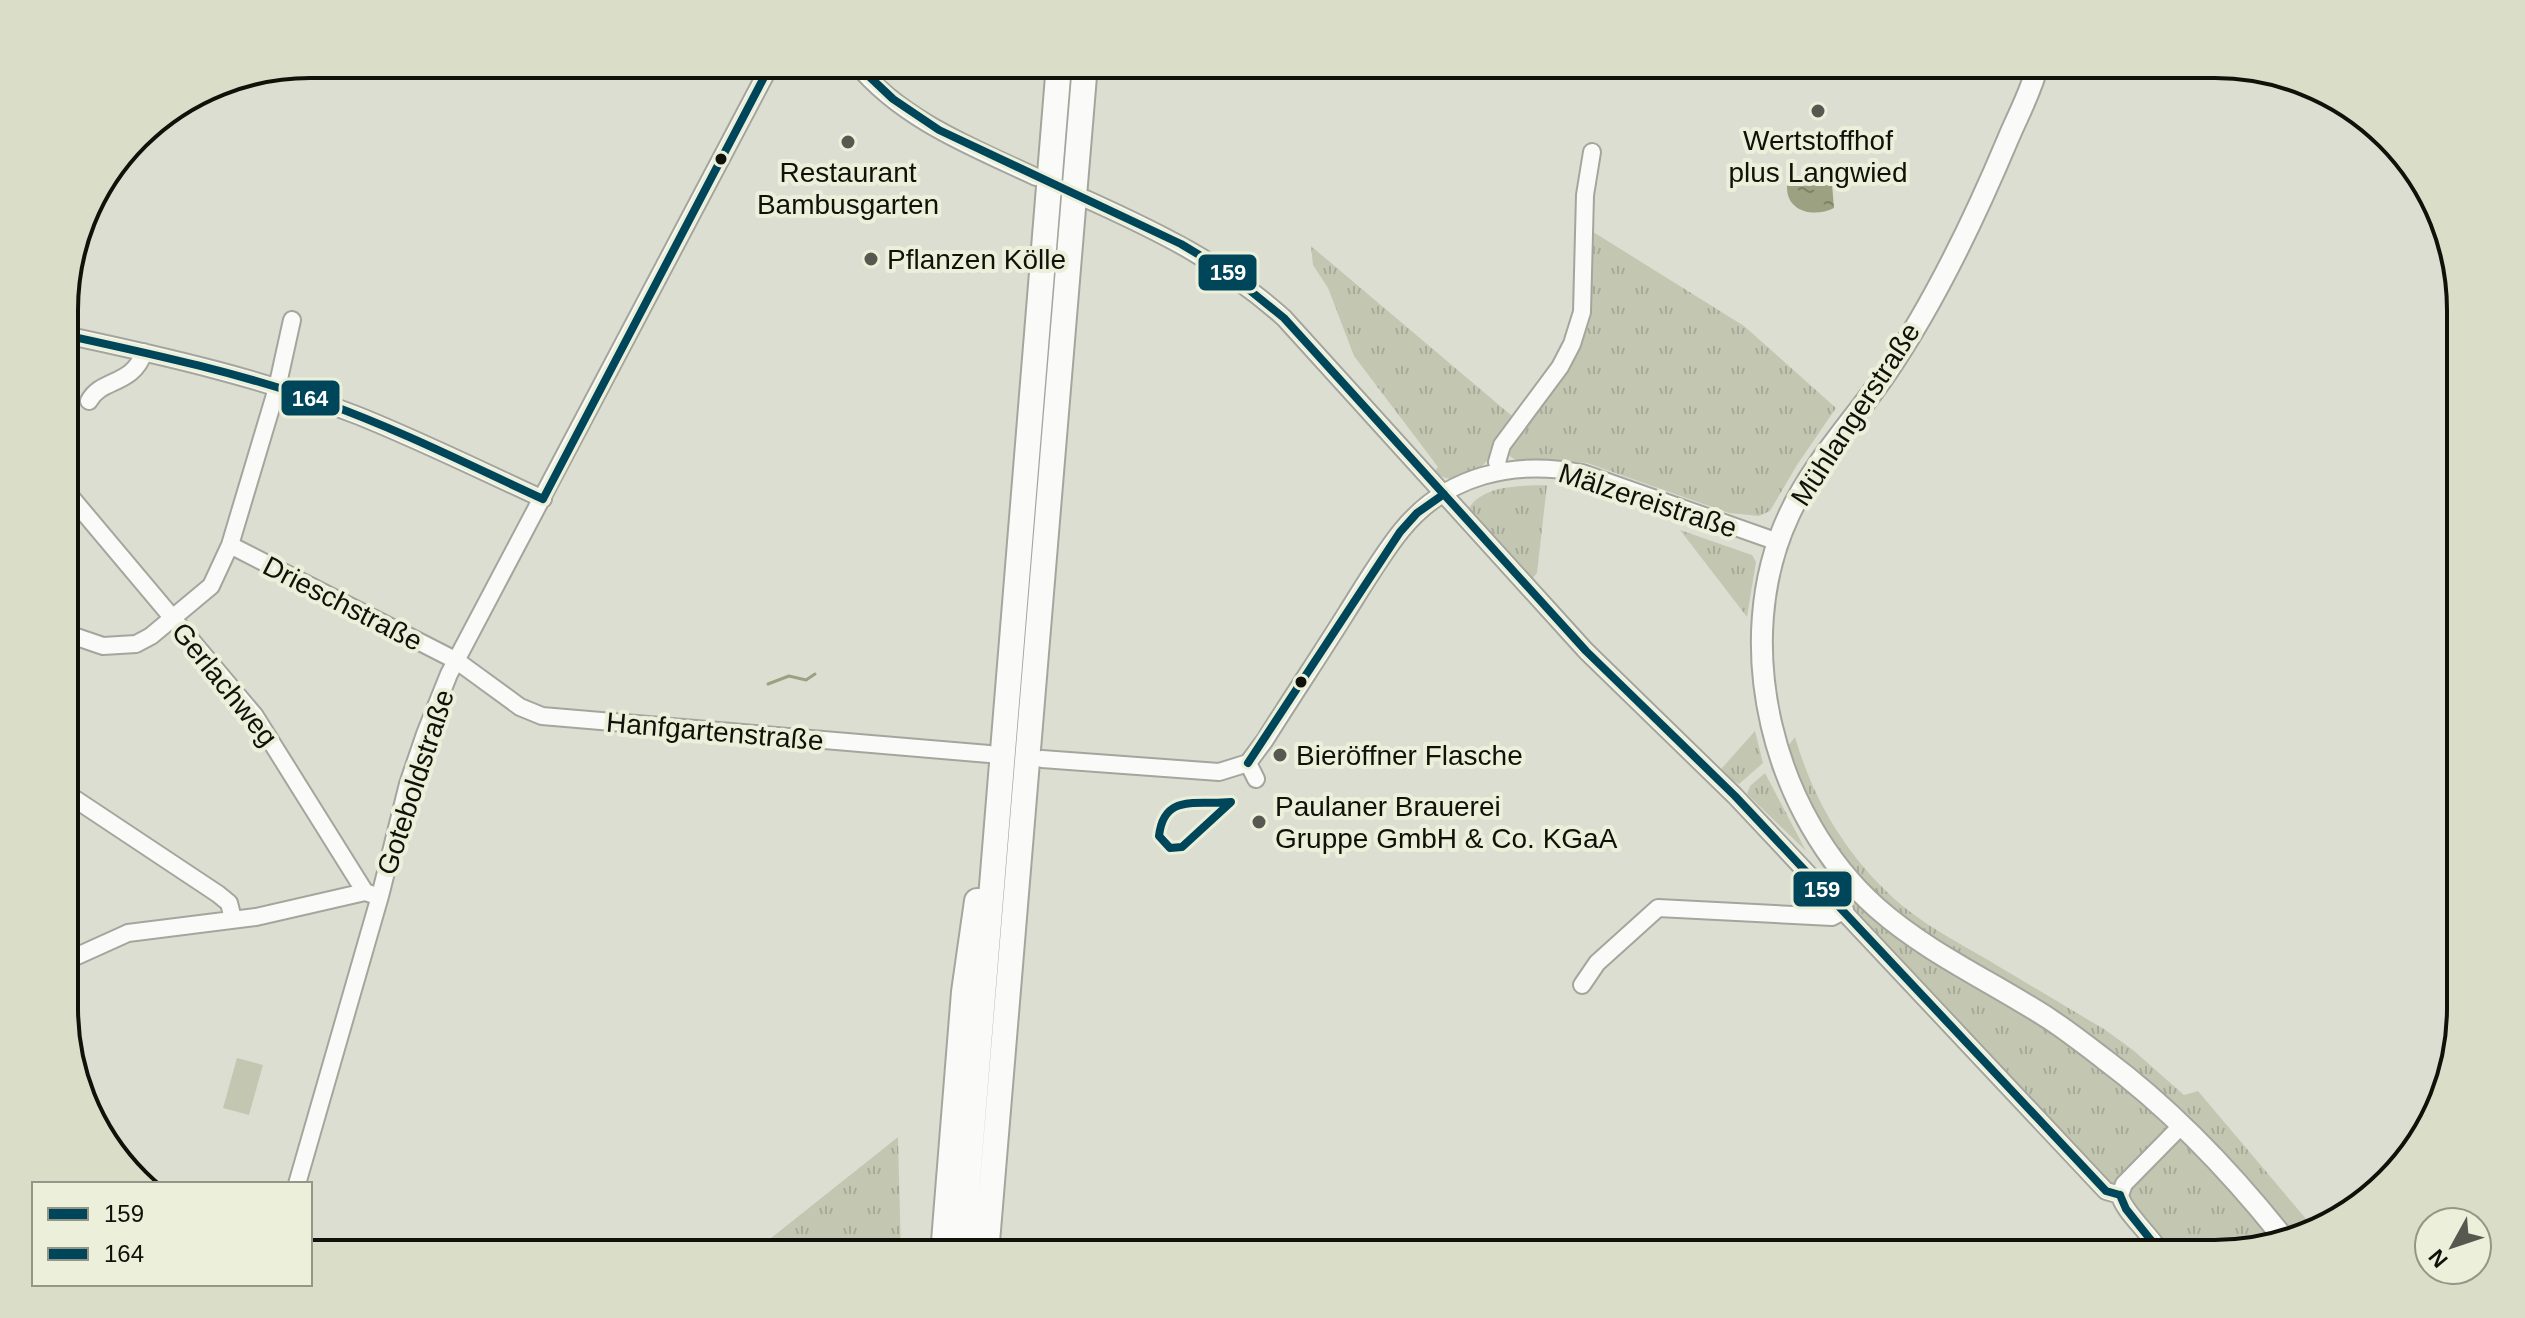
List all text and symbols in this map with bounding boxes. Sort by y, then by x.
marker: Wertstoffhof plus Langwied [1809,102,1827,120]
place label: Wertstoffhof plus Langwied [1728,125,1908,188]
marker: Restaurant Bambusgarten [839,133,857,151]
unlabelled marker [713,151,729,167]
place label: Restaurant Bambusgarten [757,157,939,220]
place label: Pflanzen Kölle [887,244,1066,275]
marker: Pflanzen Kölle [862,250,880,268]
line badge: 159 [1197,253,1258,292]
text: 159 [1210,260,1246,285]
street label: Mühlangerstraße [1785,317,1926,511]
line badge: 164 [280,379,341,417]
text: 164 [292,386,329,411]
street label: Mälzereistraße [1555,457,1741,544]
street label: Drieschstraße [258,550,427,657]
street label: Gerlachweg [166,617,284,752]
unlabelled marker [1293,674,1309,690]
street label: Goteboldstraße [371,686,460,879]
street label: Hanfgartenstraße [605,707,825,756]
place label: Bieröffner Flasche [1296,740,1523,771]
marker: Bieröffner Flasche [1271,746,1289,764]
place label: Paulaner Brauerei Gruppe GmbH & Co. KGaA [1275,791,1618,854]
marker: Paulaner Brauerei Gruppe GmbH & Co. KGaA [1250,813,1268,831]
line badge: 159 [1792,870,1853,908]
text: 159 [1804,877,1840,902]
legend [32,1182,312,1286]
text: 159 [104,1200,144,1227]
north arrow [2413,1206,2493,1286]
text: 164 [104,1240,144,1267]
text: N [2423,1244,2453,1273]

